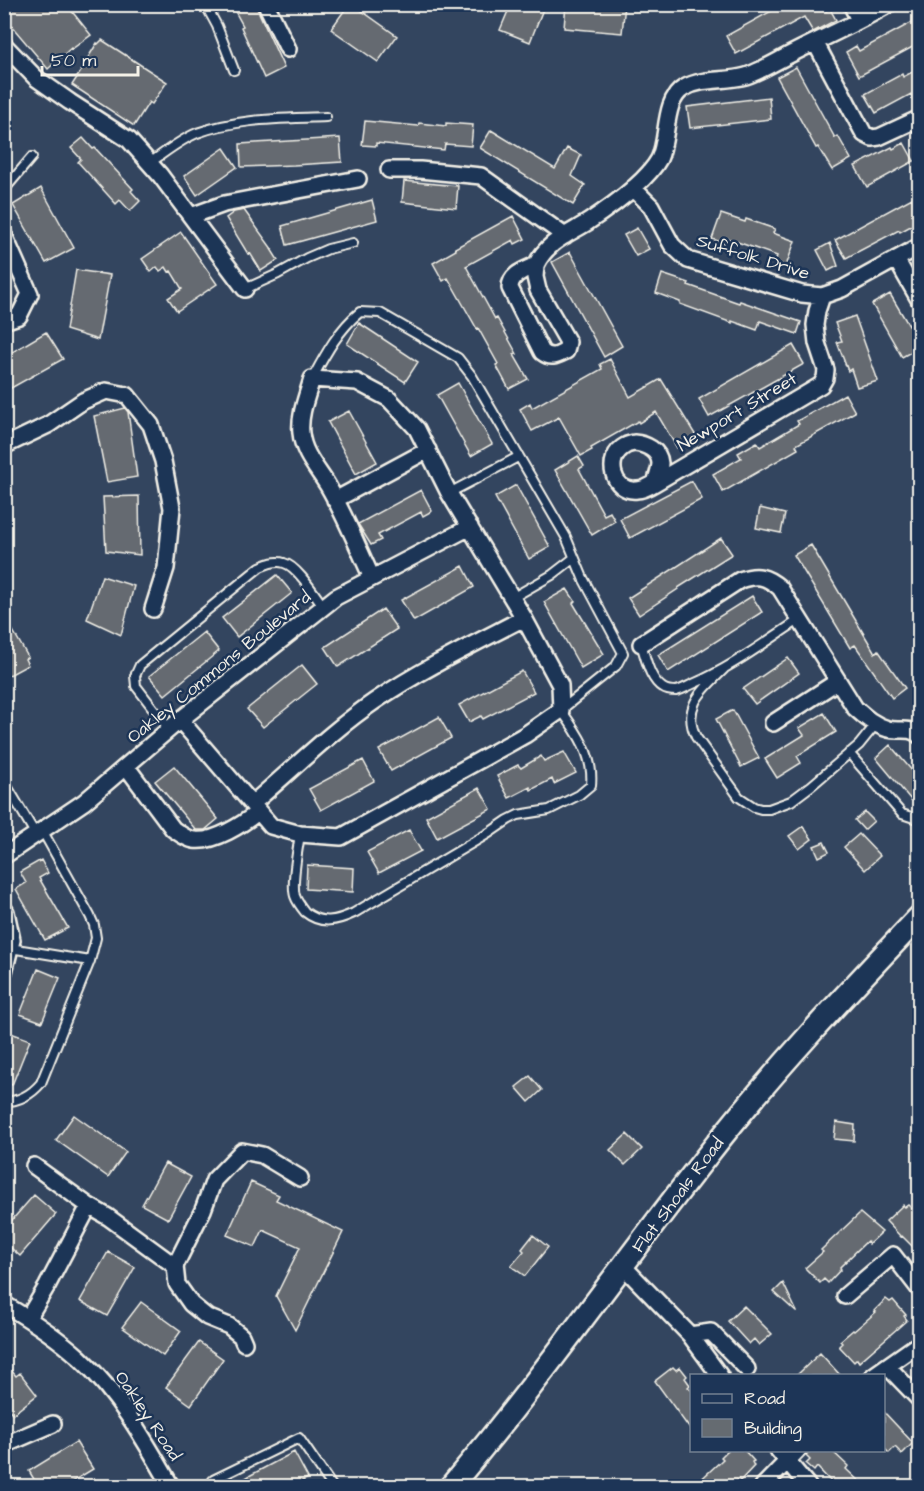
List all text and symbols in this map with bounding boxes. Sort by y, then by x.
scale bar [42,39,138,77]
text: 50 m [51,48,96,73]
street label: Suffolk Drive [694,228,813,286]
street label: Newport Street [672,366,802,458]
street label: Oakley Commons Boulevard [122,585,317,750]
street label: Flat Shoals Road [626,1132,730,1258]
street label: Oakley Road [108,1366,187,1466]
legend [690,1374,885,1452]
text: Road [744,1386,785,1411]
text: Building [744,1416,802,1442]

